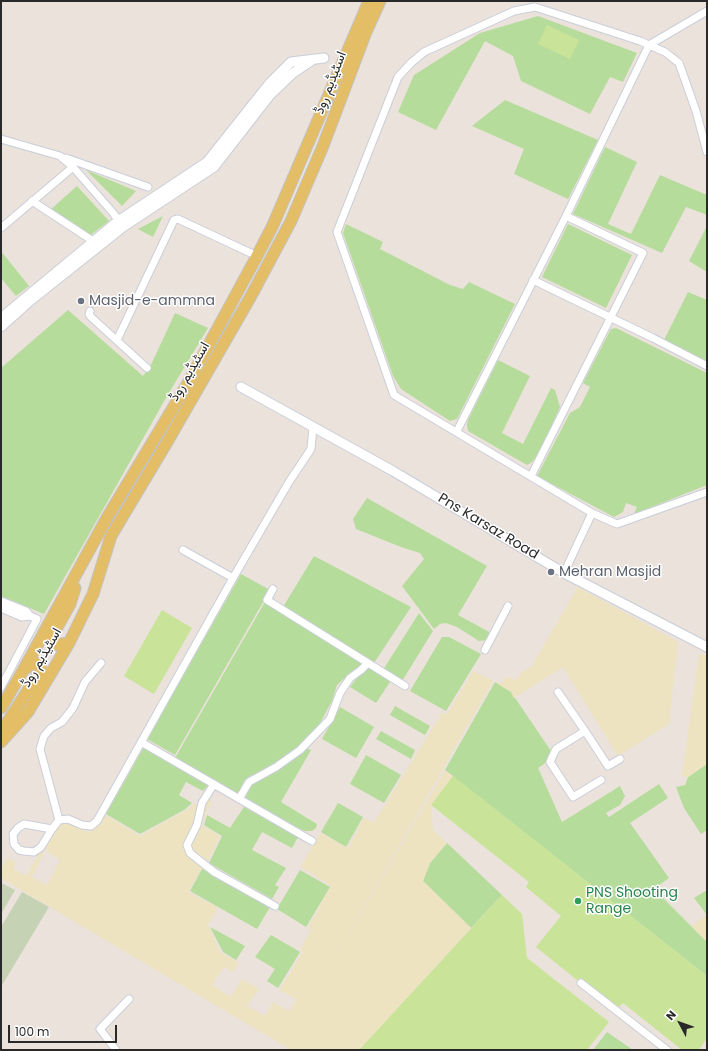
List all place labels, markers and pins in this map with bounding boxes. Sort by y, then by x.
place label: Masjid-e-ammna [89,293,215,309]
marker: Masjid-e-ammna [76,296,86,306]
place label: Mehran Masjid [559,564,661,580]
marker: Mehran Masjid [546,567,556,577]
place label: PNS Shooting Range [586,885,678,918]
marker: PNS Shooting Range [573,896,583,906]

